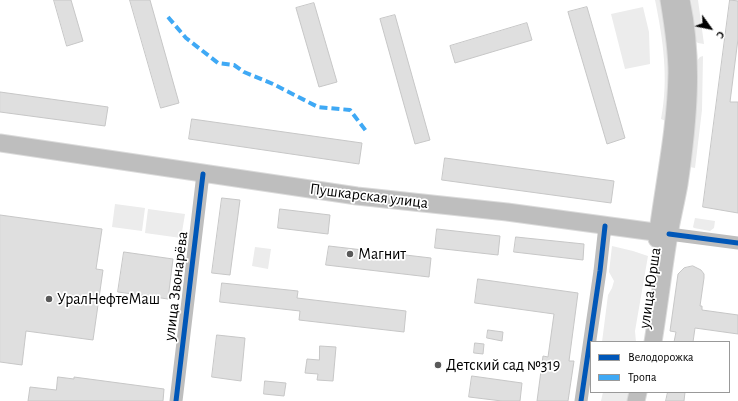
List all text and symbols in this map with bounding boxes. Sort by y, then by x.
north arrow [690,8,730,48]
text: С [714,29,727,40]
street label: Пушкарская улица [309,179,429,213]
street label: улица Звонарёва [160,230,192,342]
place label: Магнит [358,244,406,264]
street label: улица Юрша [635,246,665,330]
marker: Магнит [345,249,355,259]
place label: УралНефтеМаш [57,289,160,309]
marker: УралНефтеМаш [44,294,54,304]
legend [590,341,730,393]
text: Велодорожка [628,351,694,363]
place label: Детский сад №319 [446,355,560,375]
marker: Детский сад №319 [433,360,443,370]
text: Тропа [628,371,656,383]

